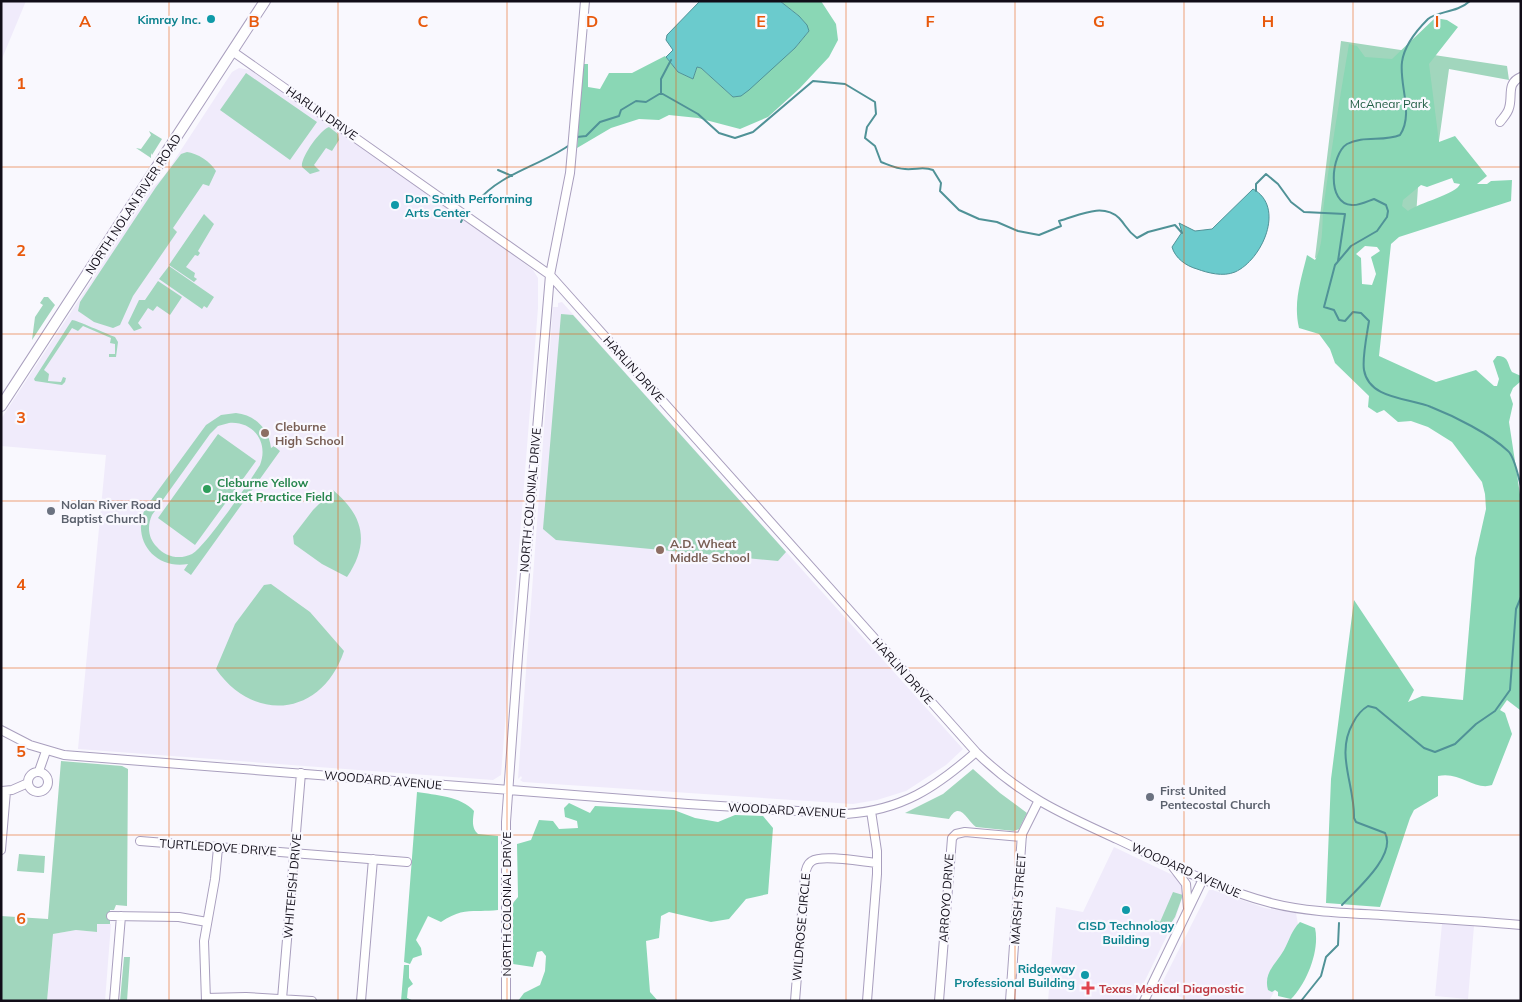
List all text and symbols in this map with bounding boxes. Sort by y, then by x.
text: A [79,11,91,31]
text: B [248,11,260,31]
text: C [418,11,429,31]
text: D [586,11,598,31]
text: E [756,11,766,31]
text: F [925,11,935,31]
text: G [1093,11,1105,31]
text: H [1262,11,1274,31]
text: I [1435,11,1439,31]
place label: Kimray Inc. [137,12,201,27]
marker: Kimray Inc. [205,13,217,25]
text: 1 [16,73,26,93]
street label: HARLIN DRIVE [283,83,361,143]
park label: McAnear Park [1350,96,1429,111]
street label: NORTH NOLAN RIVER ROAD [82,131,184,277]
place label: Don Smith Performing Arts Center [405,191,533,220]
marker: Don Smith Performing Arts Center [389,199,401,211]
text: 2 [16,240,26,260]
street label: HARLIN DRIVE [600,333,668,405]
text: 3 [16,407,26,427]
place label: Cleburne High School [275,419,344,448]
marker: Cleburne High School [259,427,271,439]
street label: NORTH COLONIAL DRIVE [516,427,544,573]
place label: Cleburne Yellow Jacket Practice Field [217,475,332,504]
marker: Cleburne Yellow Jacket Practice Field [201,483,213,495]
place label: Nolan River Road Baptist Church [61,497,161,526]
marker: Nolan River Road Baptist Church [45,505,57,517]
place label: A.D. Wheat Middle School [670,536,750,565]
marker: A.D. Wheat Middle School [654,544,666,556]
text: 4 [16,574,26,594]
street label: HARLIN DRIVE [869,635,937,707]
text: 5 [16,741,26,761]
street label: WOODARD AVENUE [324,767,442,793]
place label: First United Pentecostal Church [1160,783,1270,812]
marker: First United Pentecostal Church [1144,791,1156,803]
street label: WOODARD AVENUE [728,799,846,821]
street label: NORTH COLONIAL DRIVE [499,832,514,976]
street label: WHITEFISH DRIVE [280,833,304,939]
street label: TURTLEDOVE DRIVE [159,835,277,859]
street label: WOODARD AVENUE [1129,839,1243,901]
street label: MARSH STREET [1007,852,1029,945]
street label: ARROYO DRIVE [935,853,957,943]
street label: WILDROSE CIRCLE [789,872,813,982]
marker: CISD Technology Building [1120,904,1132,916]
text: 6 [16,908,26,928]
place label: CISD Technology Building [1078,918,1175,947]
place label: Ridgeway Professional Building [954,961,1075,990]
marker: Ridgeway Professional Building [1079,969,1091,981]
marker: Texas Medical Diagnostic [1081,981,1095,995]
place label: Texas Medical Diagnostic [1099,981,1244,996]

